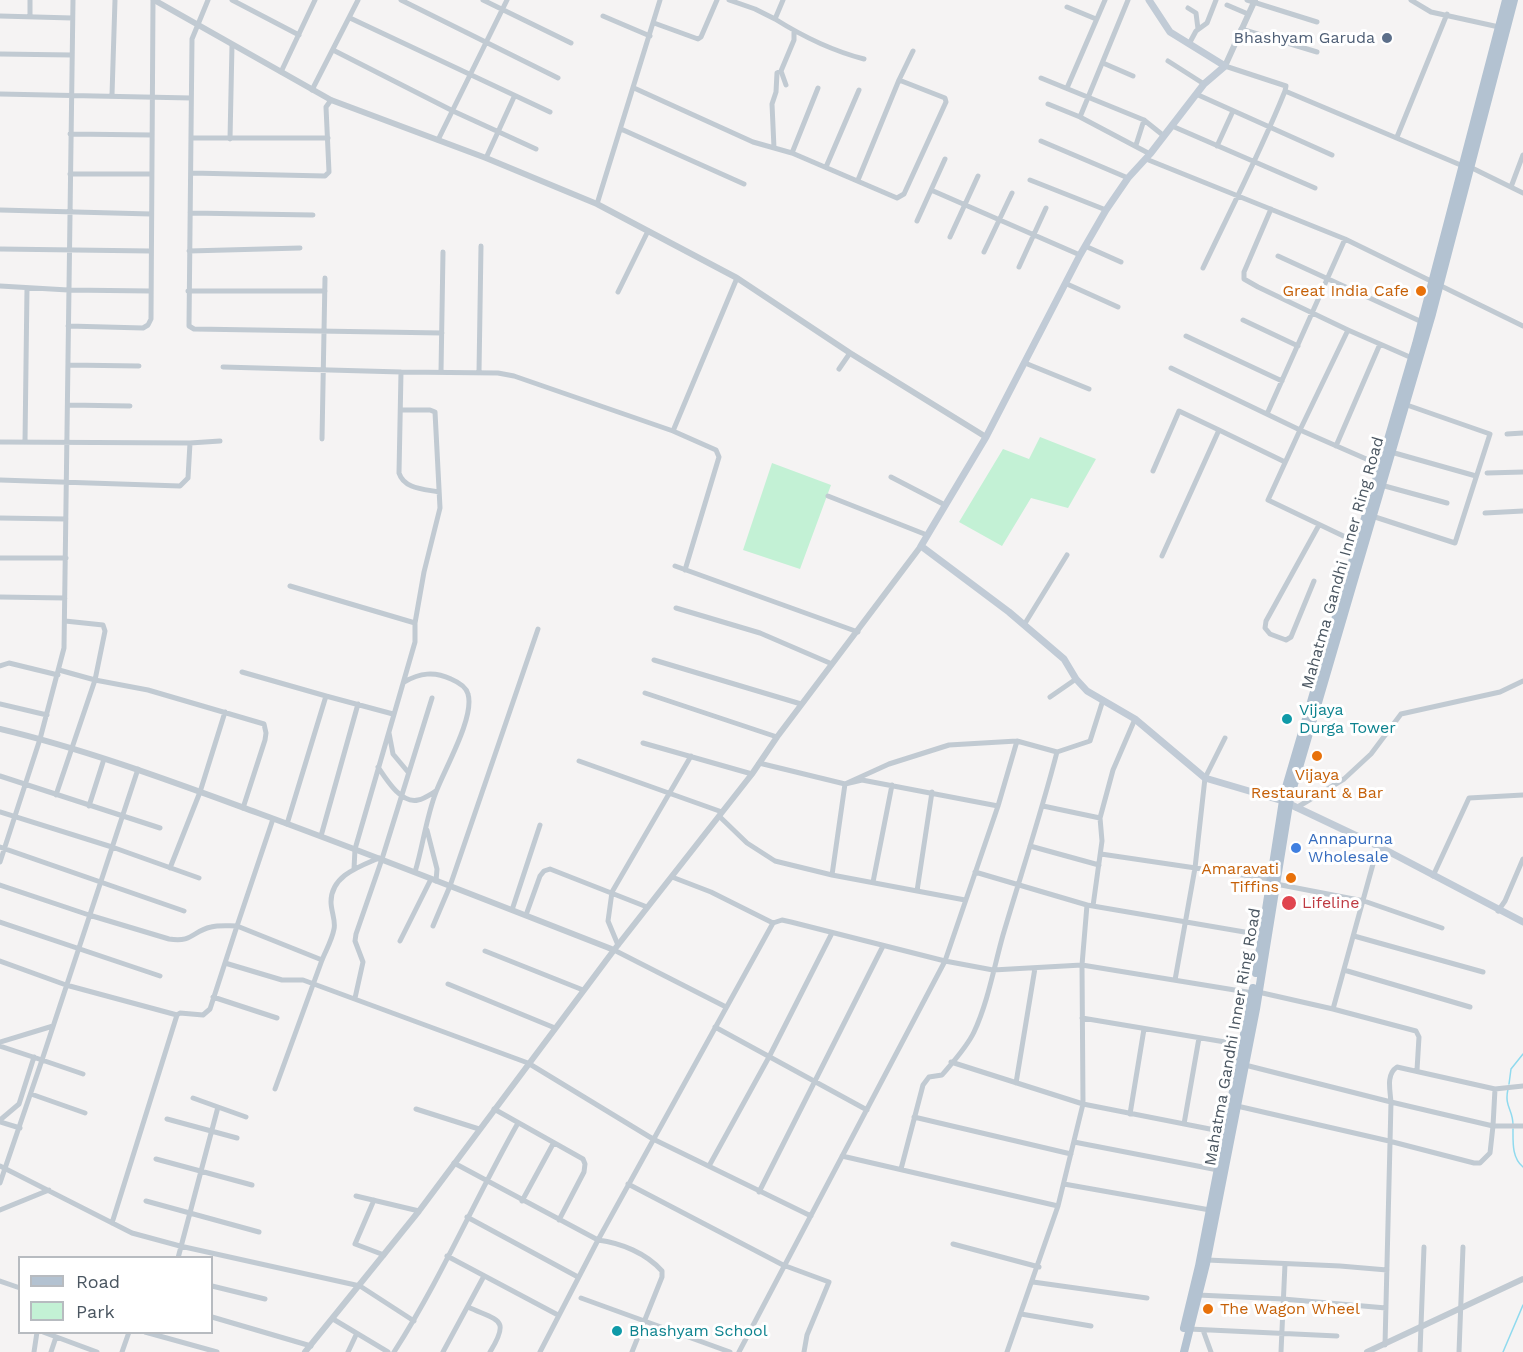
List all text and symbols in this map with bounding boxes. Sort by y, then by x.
place label: Bhashyam Garuda [1234,28,1375,48]
marker: Bhashyam Garuda [1380,31,1394,45]
place label: Great India Cafe [1282,281,1409,301]
marker: Great India Cafe [1414,284,1428,298]
street label: Mahatma Gandhi Inner Ring Road [1298,435,1388,691]
place label: Vijaya Durga Tower [1299,700,1396,738]
marker: Vijaya Durga Tower [1280,712,1294,726]
marker: Vijaya Restaurant & Bar [1310,749,1324,763]
place label: Vijaya Restaurant & Bar [1251,765,1383,803]
place label: Annapurna Wholesale [1308,829,1393,867]
marker: Annapurna Wholesale [1289,841,1303,855]
place label: Amaravati Tiffins [1201,859,1279,897]
marker: Amaravati Tiffins [1284,871,1298,885]
place label: Lifeline [1302,893,1359,913]
marker: Lifeline [1280,894,1298,912]
street label: Mahatma Gandhi Inner Ring Road [1201,907,1265,1167]
legend [18,1256,213,1334]
text: Road [76,1271,120,1292]
place label: The Wagon Wheel [1220,1299,1360,1319]
text: Park [76,1301,115,1322]
marker: The Wagon Wheel [1201,1302,1215,1316]
place label: Bhashyam School [629,1321,768,1341]
marker: Bhashyam School [610,1324,624,1338]

